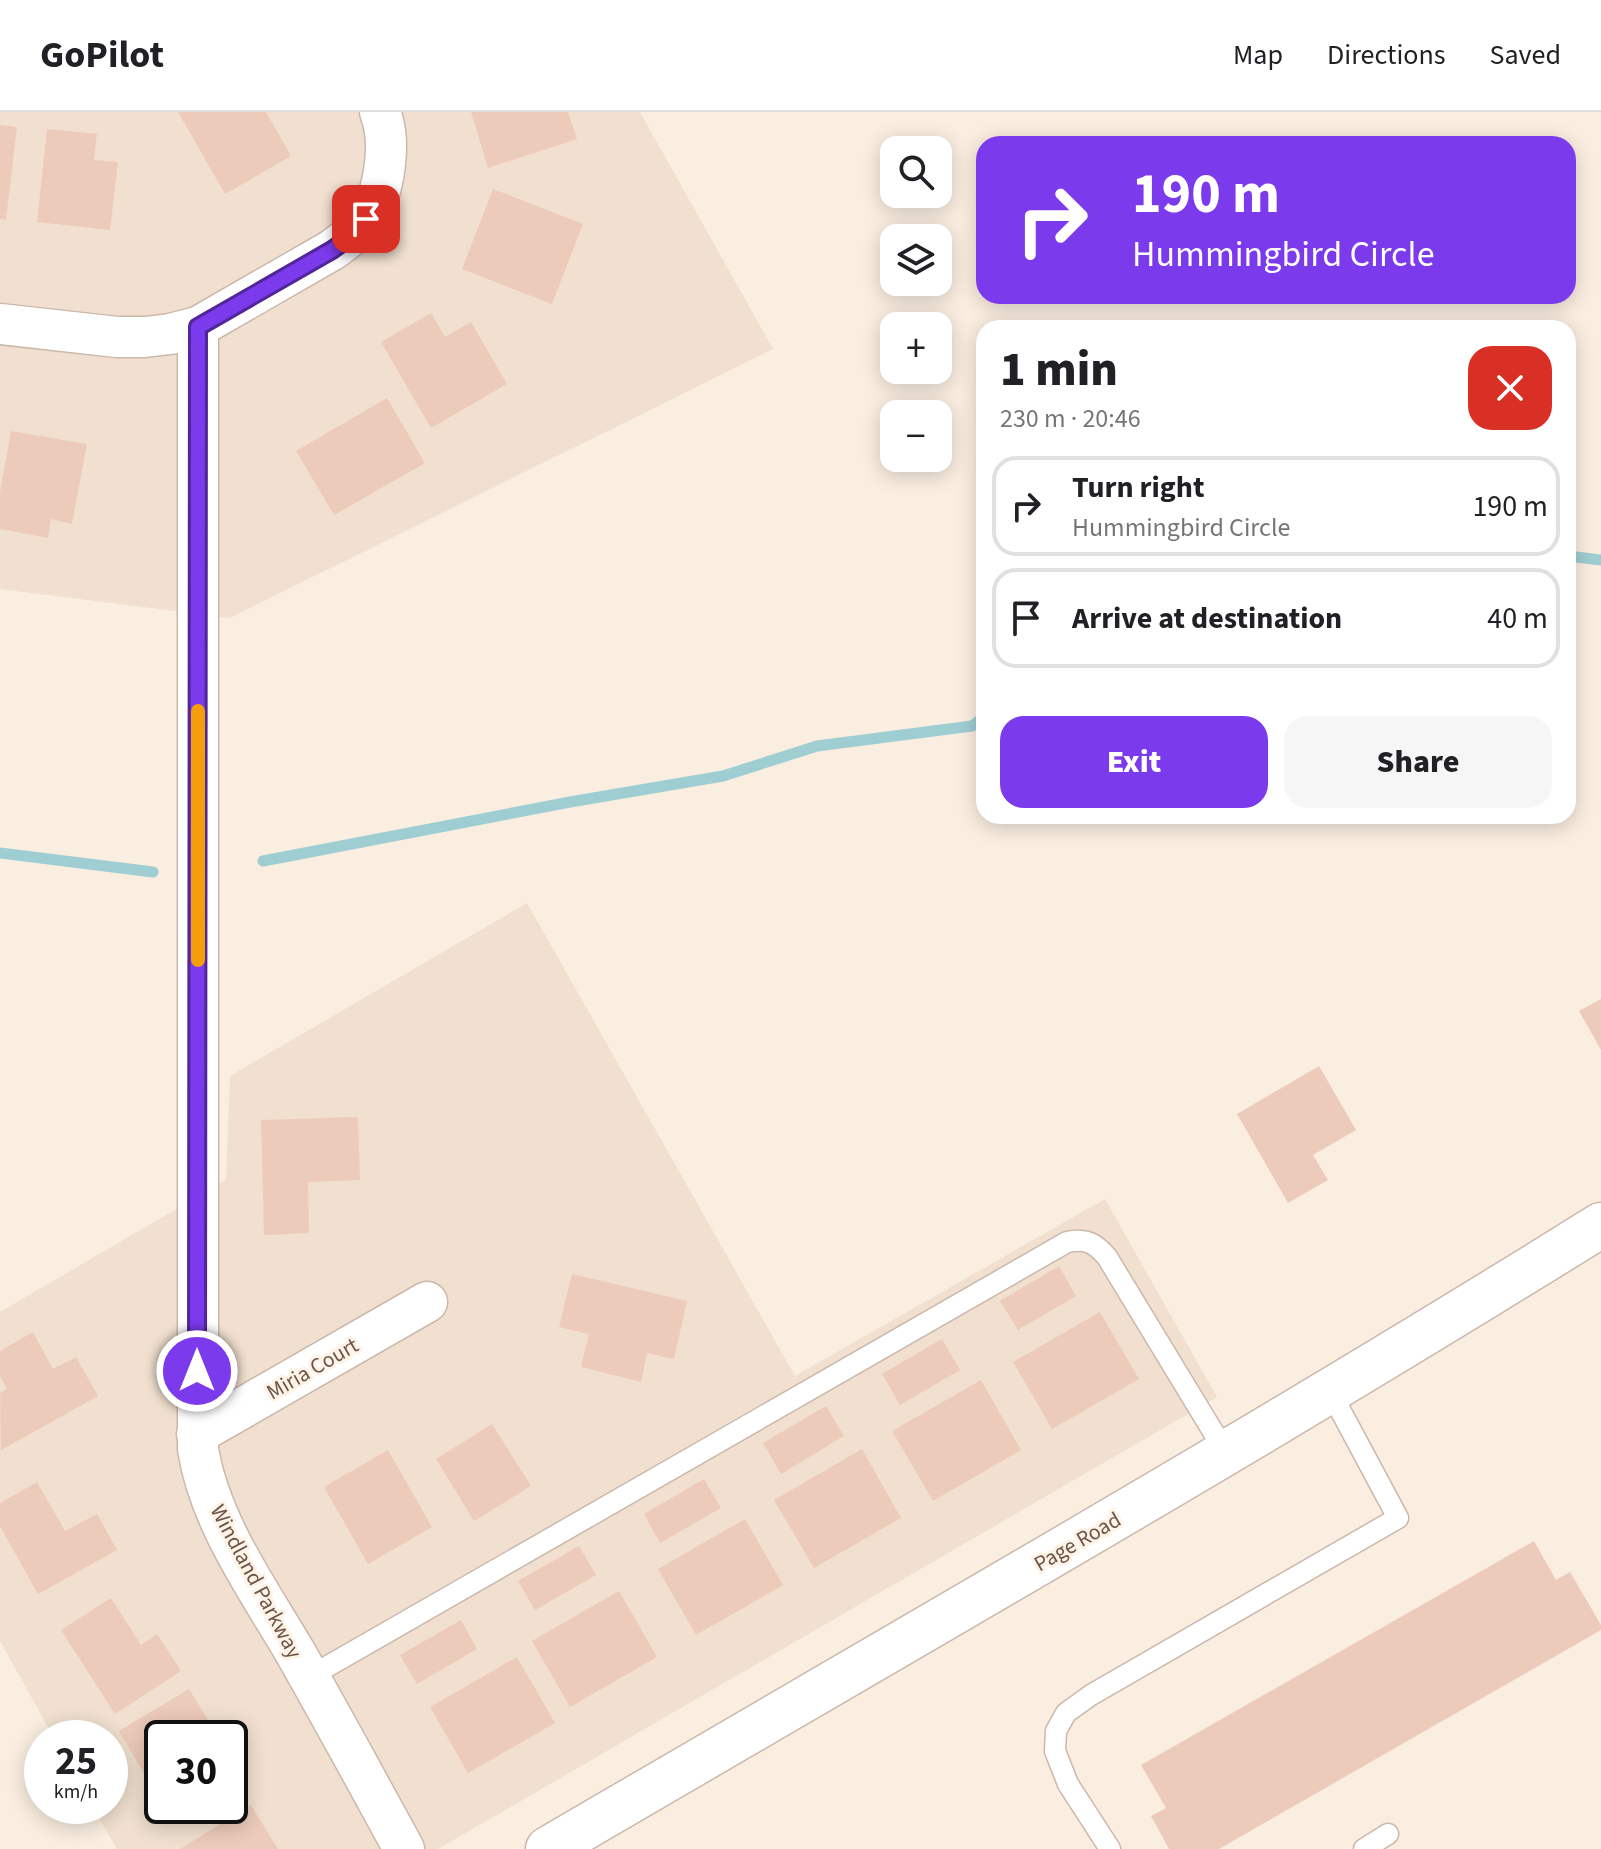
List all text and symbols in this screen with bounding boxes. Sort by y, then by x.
text: GoPilot [40,28,164,82]
text: Map [1233,35,1283,75]
text: Directions [1327,35,1446,75]
text: Saved [1490,35,1561,75]
map controls [880,136,952,472]
button: search [880,136,952,208]
text: 190 m [1132,155,1280,234]
icon: right [1000,168,1104,272]
pin [332,185,400,253]
icon: arrive [344,197,388,241]
button: layers [880,224,952,296]
text: Hummingbird Circle [1132,229,1435,280]
button: + [880,312,952,384]
text: 1 min [1000,336,1118,404]
button: close [1468,346,1552,430]
button: − [880,400,952,472]
text: 230 m · 20:46 [1000,400,1141,437]
text: Turn right [1072,466,1204,509]
icon: right [1004,484,1048,528]
text: 190 m [1472,485,1548,528]
text: Hummingbird Circle [1072,509,1290,546]
icon: arrive [1004,596,1048,640]
text: Arrive at destination [1072,597,1342,640]
text: 40 m [1487,597,1548,640]
button: Exit [1000,716,1268,808]
button: Share [1284,716,1552,808]
position arrow [155,1329,239,1413]
street label: Miria Court [261,1329,365,1408]
street label: Windland Parkway [202,1499,311,1665]
street label: Page Road [1028,1504,1127,1580]
speed limit sign: 30 [144,1720,248,1824]
text: 25 [55,1733,97,1790]
text: km/h [54,1778,98,1806]

